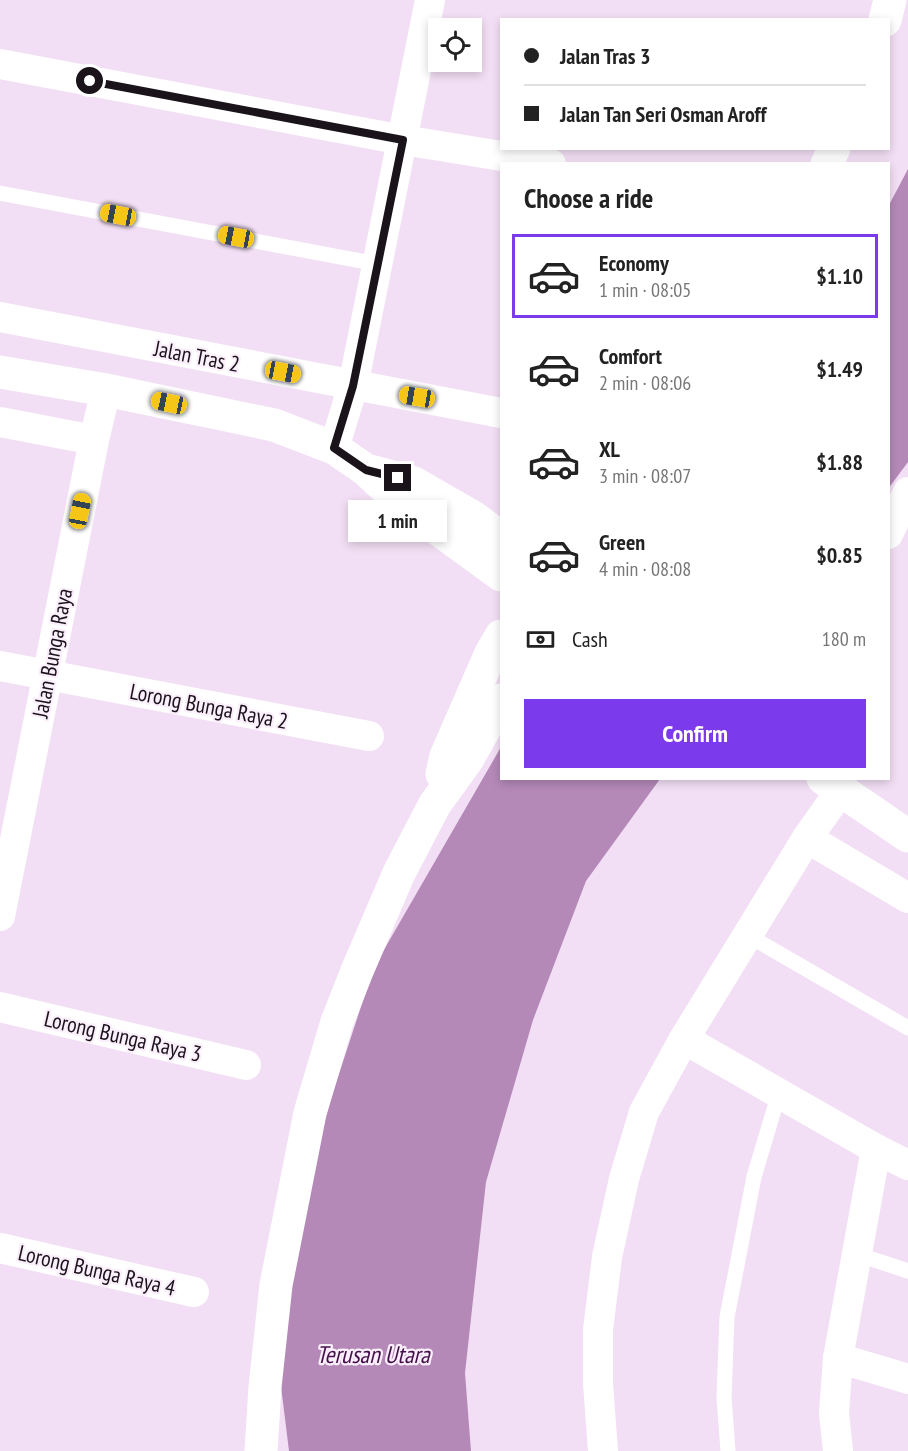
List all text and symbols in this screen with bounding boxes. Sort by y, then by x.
map controls [428,18,482,72]
button: locate [428,18,482,72]
text: Jalan Tras 3 [560,42,650,70]
route start [76,67,103,94]
text: Jalan Tan Seri Osman Aroff [560,100,766,128]
text: Choose a ride [524,181,653,215]
car [99,203,137,227]
car [217,225,255,249]
icon: car [527,249,581,303]
text: Economy [599,249,669,277]
text: $1.10 [816,262,863,290]
text: 1 min · 08:05 [599,277,691,303]
street label: Jalan Tras 2 [151,334,242,378]
icon: car [527,342,581,396]
text: Comfort [599,342,662,370]
text: $1.49 [816,355,863,383]
car [264,360,302,384]
text: 2 min · 08:06 [599,370,691,396]
car [398,385,436,409]
car [150,390,188,416]
icon: car [527,435,581,489]
text: XL [599,435,620,463]
text: $1.88 [816,448,863,476]
text: 3 min · 08:07 [599,463,691,489]
route end [384,464,411,491]
car [68,492,92,530]
callout: 1 min [348,499,448,541]
text: 1 min [377,508,418,534]
icon: car [527,528,581,582]
text: Green [599,528,645,556]
text: $0.85 [816,541,863,569]
text: 4 min · 08:08 [599,556,691,582]
street label: Jalan Bunga Raya [26,586,78,721]
icon: cash [524,623,557,656]
text: Cash [572,625,608,653]
text: 180 m [822,626,866,652]
street label: Lorong Bunga Raya 2 [128,677,290,735]
button: Confirm [524,699,866,768]
street label: Lorong Bunga Raya 3 [42,1004,204,1068]
street label: Lorong Bunga Raya 4 [16,1238,178,1302]
water label: Terusan Utara [316,1339,431,1370]

